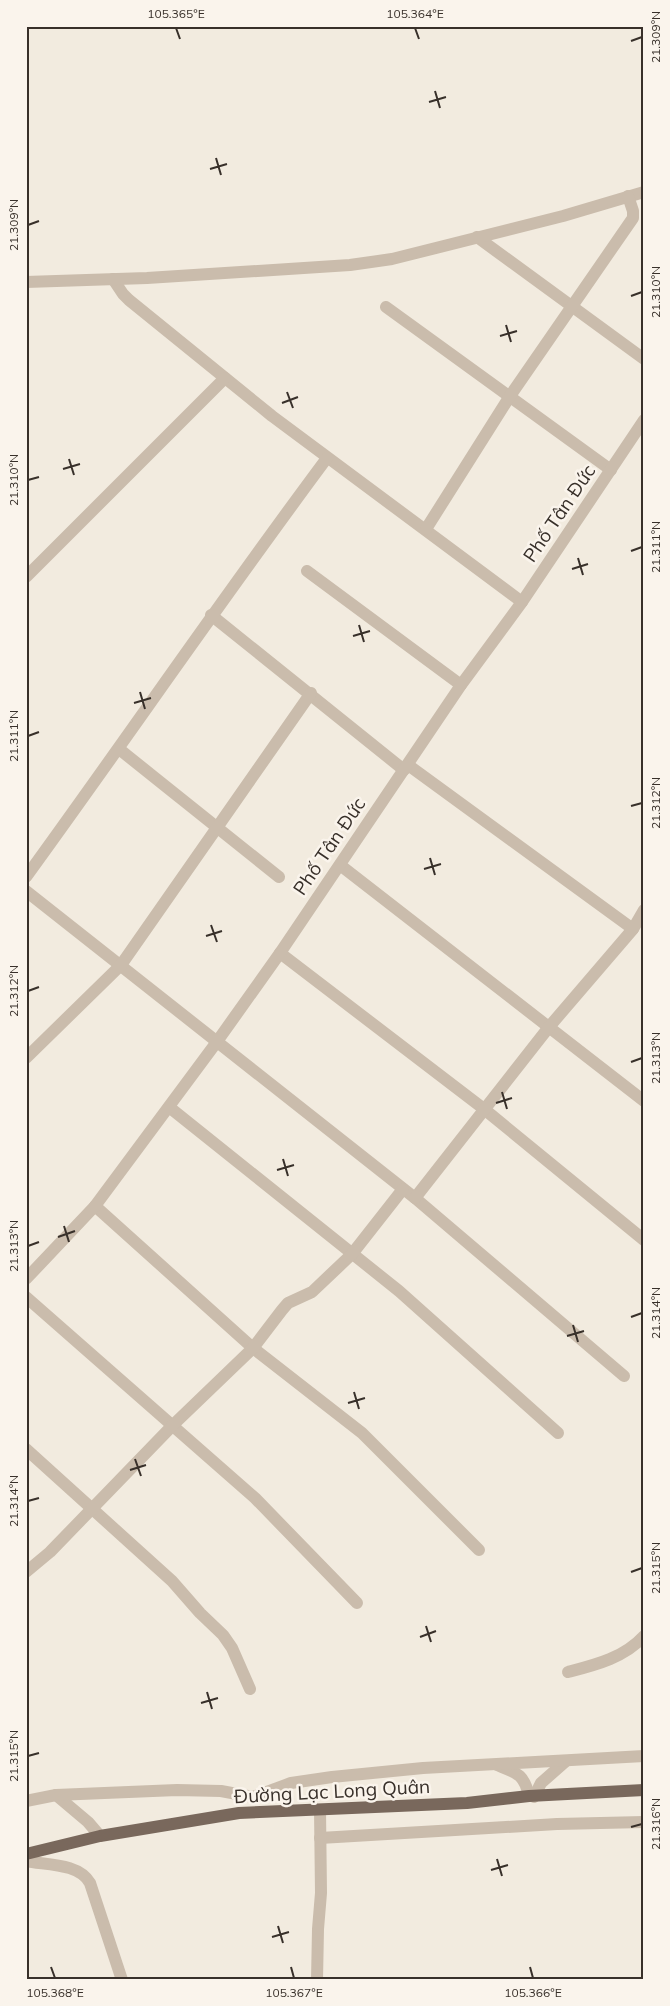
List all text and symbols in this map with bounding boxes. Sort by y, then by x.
text: 105.365°E [147,6,205,21]
text: 105.364°E [386,6,444,21]
text: 21.309°N [648,11,663,63]
text: 21.309°N [6,199,21,251]
text: 21.310°N [648,266,663,318]
text: 21.310°N [6,454,21,506]
street label: Phố Tân Đức [518,460,600,566]
text: 21.311°N [648,521,663,573]
text: 21.311°N [6,710,21,762]
text: 21.312°N [648,777,663,829]
street label: Phố Tân Đức [288,793,370,899]
text: 21.312°N [6,965,21,1017]
text: 21.313°N [648,1032,663,1084]
text: 21.313°N [6,1220,21,1272]
text: 21.314°N [648,1287,663,1339]
text: 21.314°N [6,1475,21,1527]
text: 21.315°N [648,1542,663,1594]
text: 21.315°N [6,1730,21,1782]
street label: Đường Lạc Long Quân [233,1774,431,1808]
text: 21.316°N [648,1798,663,1850]
text: 105.368°E [26,1985,84,2000]
text: 105.367°E [265,1985,323,2000]
text: 105.366°E [504,1985,562,2000]

